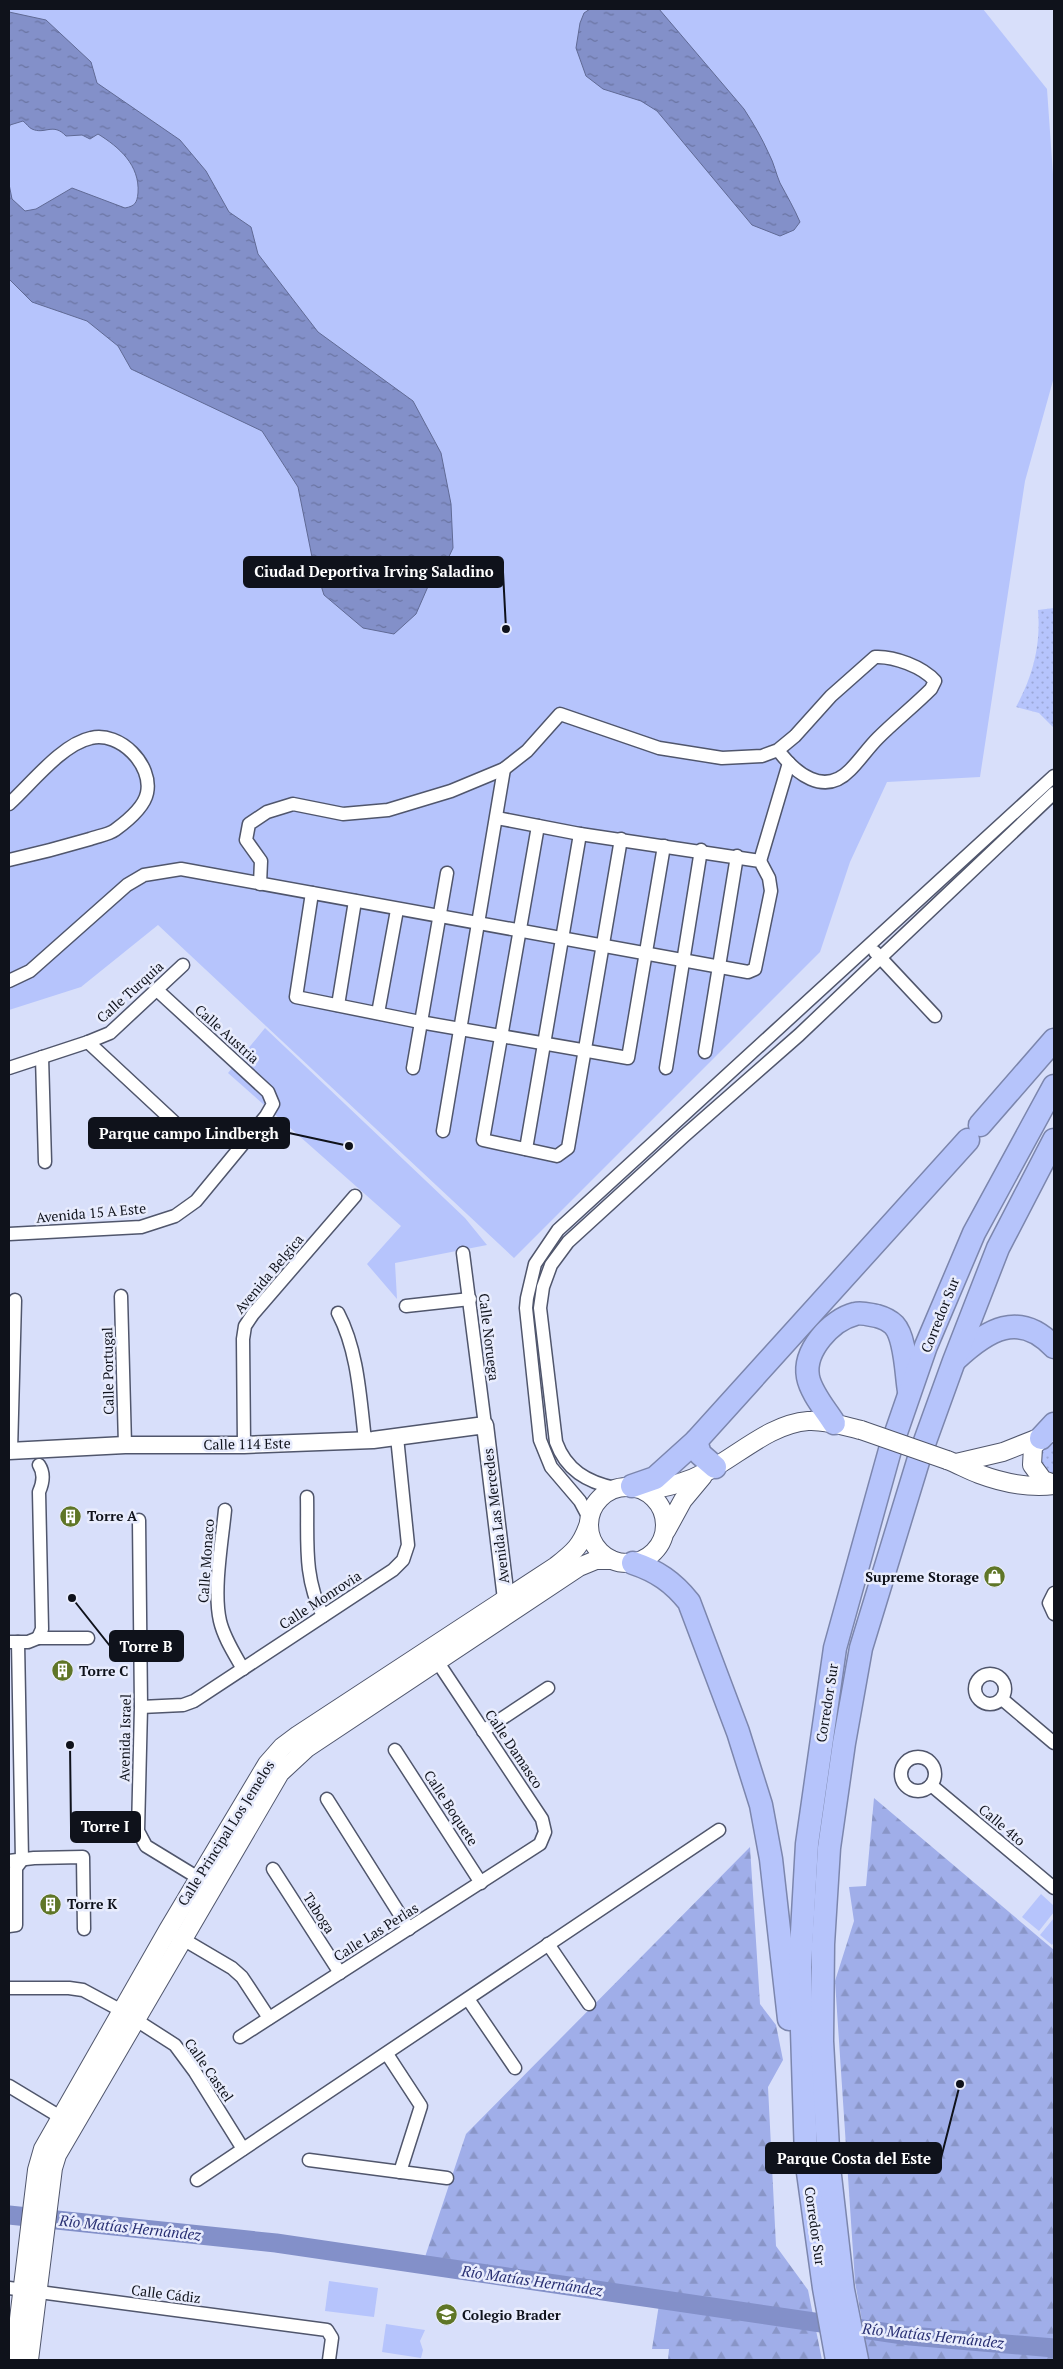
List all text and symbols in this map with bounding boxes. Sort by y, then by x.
callout: Ciudad Deportiva Irving Saladino [244,557,503,587]
text: Ciudad Deportiva Irving Saladino [254,561,494,581]
street label: Calle Turquia [92,957,167,1027]
street label: Calle Austria [191,1000,263,1068]
callout: Parque campo Lindbergh [89,1118,289,1148]
text: Parque campo Lindbergh [99,1123,279,1143]
street label: Avenida 15 A Este [35,1198,147,1227]
street label: Avenida Belgica [230,1230,307,1317]
street label: Corredor Sur [916,1274,963,1355]
street label: Calle Noruega [475,1292,504,1382]
street label: Calle Portugal [97,1327,118,1415]
street label: Calle 114 Este [203,1433,291,1454]
street label: Avenida Las Mercedes [478,1447,513,1585]
building icon: Torre A [59,1504,83,1528]
place label: Torre A [87,1506,138,1525]
street label: Calle Monaco [193,1518,218,1604]
shop icon: Supreme Storage [983,1565,1007,1589]
street label: Calle Monrovia [275,1566,364,1633]
place label: Supreme Storage [865,1567,979,1586]
callout: Torre B [110,1631,183,1661]
text: Torre B [120,1636,173,1656]
building icon: Torre C [51,1659,75,1683]
place label: Torre C [79,1661,128,1680]
street label: Corredor Sur [811,1662,842,1744]
street label: Avenida Israel [114,1694,135,1782]
street label: Calle Damasco [481,1706,548,1792]
street label: Calle Principal Los Jemelos [173,1756,278,1909]
street label: Calle Boquete [420,1766,483,1849]
street label: Calle 4to [975,1800,1030,1850]
callout: Torre I [71,1812,140,1842]
text: Torre I [81,1816,130,1836]
street label: Taboga [299,1889,340,1937]
building icon: Torre K [39,1892,63,1916]
place label: Torre K [67,1894,117,1913]
street label: Calle Las Perlas [330,1898,422,1965]
street label: Calle Castel [181,2034,238,2105]
callout: Parque Costa del Este [766,2143,941,2173]
text: Parque Costa del Este [777,2148,931,2168]
street label: Corredor Sur [801,2185,831,2267]
water label: Río Matías Hernández [57,2210,202,2244]
water label: Río Matías Hernández [459,2260,604,2300]
street label: Calle Cádiz [130,2280,202,2307]
school or university icon: Colegio Brader [434,2303,458,2327]
place label: Colegio Brader [462,2305,561,2324]
water label: Río Matías Hernández [860,2318,1005,2352]

